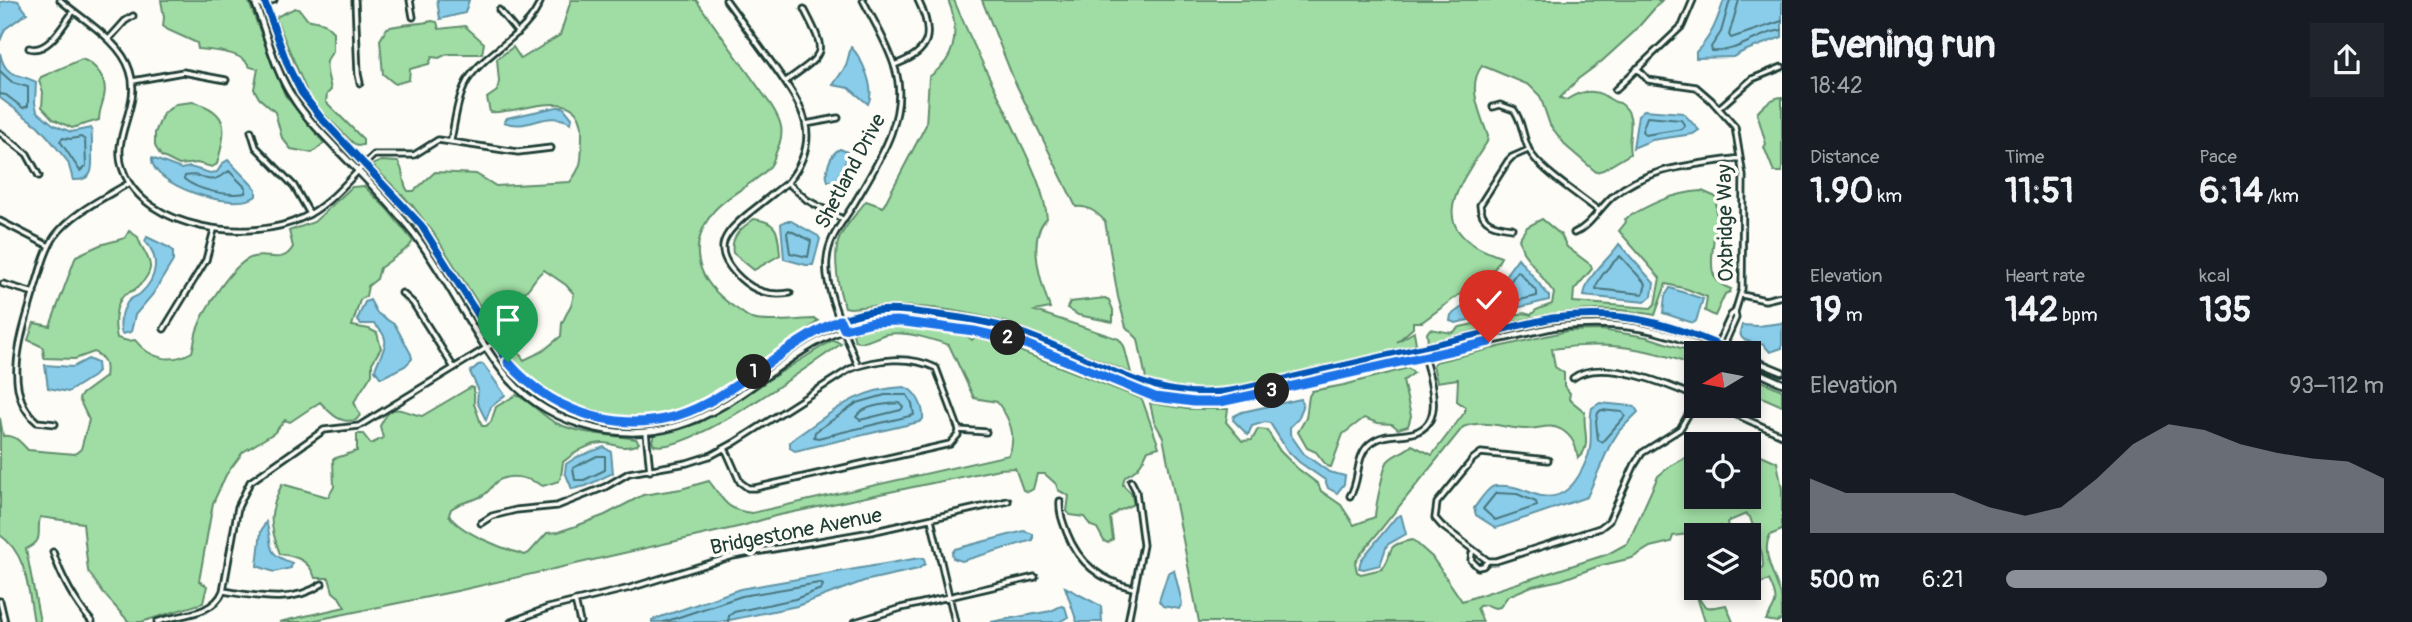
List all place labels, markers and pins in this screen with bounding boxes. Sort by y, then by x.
pin [1459,270,1519,342]
pin [478,290,538,362]
pin: 2 [990,320,1026,356]
pin: 1 [736,354,772,390]
pin: 3 [1254,374,1290,408]

